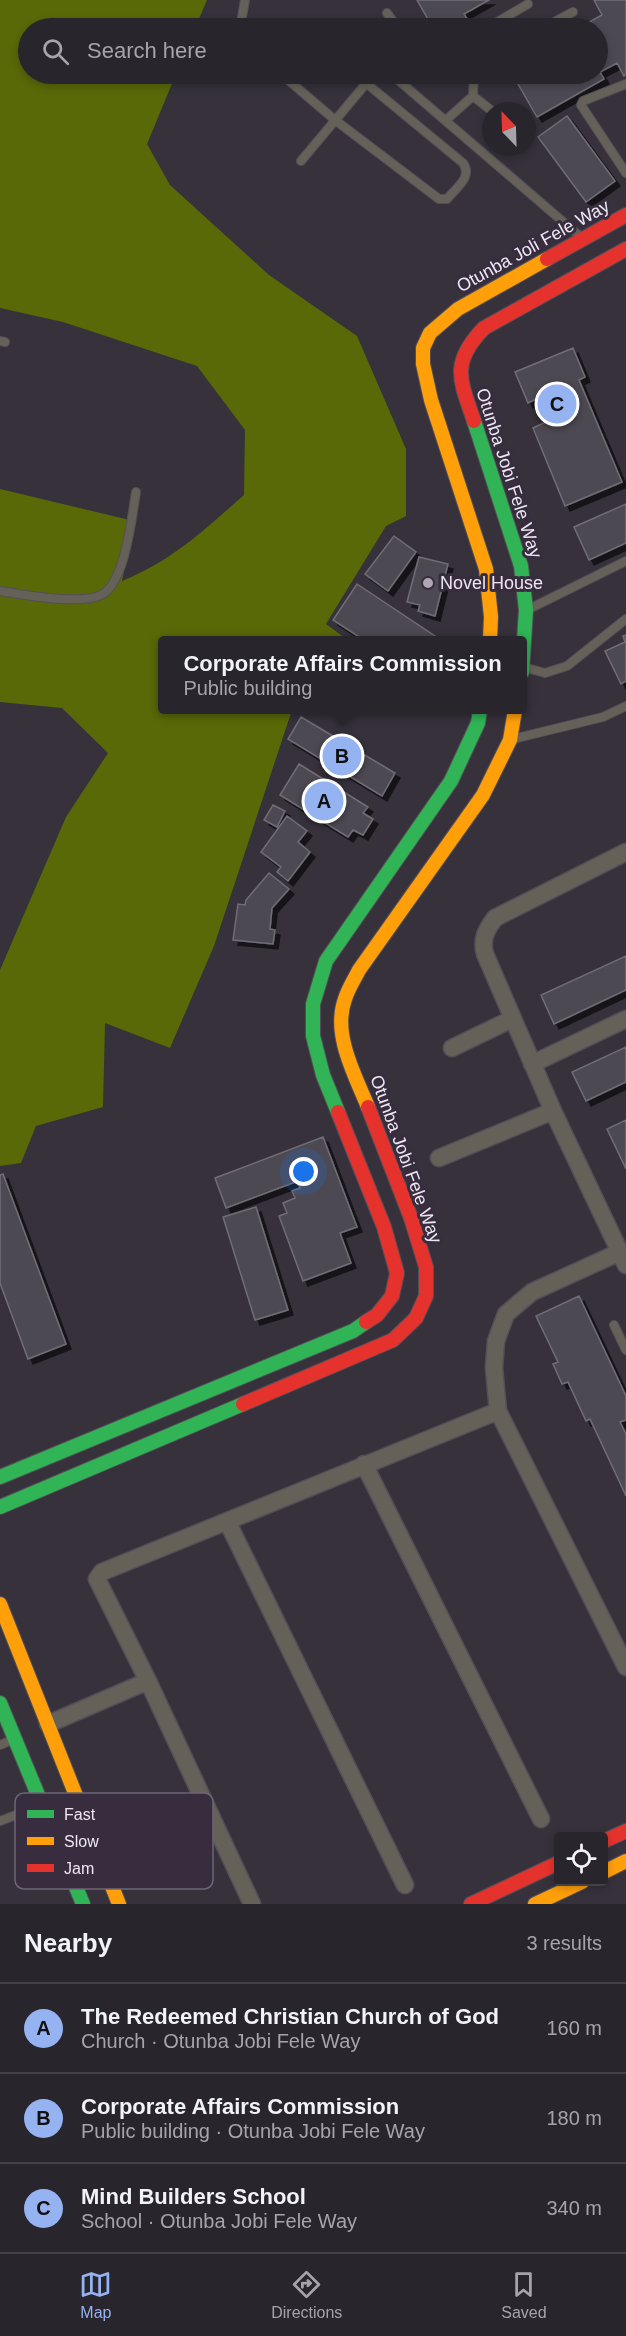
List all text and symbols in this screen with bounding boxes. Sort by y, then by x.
search box [18,18,608,84]
icon: search [39,35,72,68]
text: Search here [87,38,207,63]
north arrow [482,102,536,156]
street label: Otunba Joli Fele Way [453,196,613,296]
pin: C [538,382,576,426]
street label: Otunba Jobi Fele Way [472,386,546,560]
place label: Novel House [440,573,543,593]
marker: Novel House [421,576,435,590]
popup [158,636,527,714]
text: Corporate Affairs Commission [183,651,502,676]
text: Public building [183,677,312,699]
pin: B [322,734,362,778]
pin: A [304,778,344,824]
street label: Otunba Jobi Fele Way [366,1072,446,1246]
your location [289,1157,318,1186]
legend [15,1793,213,1889]
text: Fast [64,1806,96,1823]
map controls [554,1832,608,1886]
button: locate [554,1832,608,1886]
text: Slow [64,1833,99,1850]
text: Jam [64,1860,94,1877]
text: Nearby [24,1928,112,1958]
text: 3 results [526,1932,602,1954]
text: The Redeemed Christian Church of God [81,2004,499,2029]
text: A [36,2017,51,2039]
text: 160 m [546,2017,602,2039]
text: Church · Otunba Jobi Fele Way [81,2030,360,2052]
text: Corporate Affairs Commission [81,2094,399,2119]
text: B [36,2107,51,2129]
text: 180 m [546,2107,602,2129]
text: Public building · Otunba Jobi Fele Way [81,2120,425,2142]
text: Mind Builders School [81,2184,306,2209]
text: C [36,2197,51,2219]
text: 340 m [546,2197,602,2219]
text: School · Otunba Jobi Fele Way [81,2210,357,2232]
tab: Map [79,2268,112,2322]
tab: Directions [271,2268,342,2322]
tab: Saved [501,2268,547,2322]

